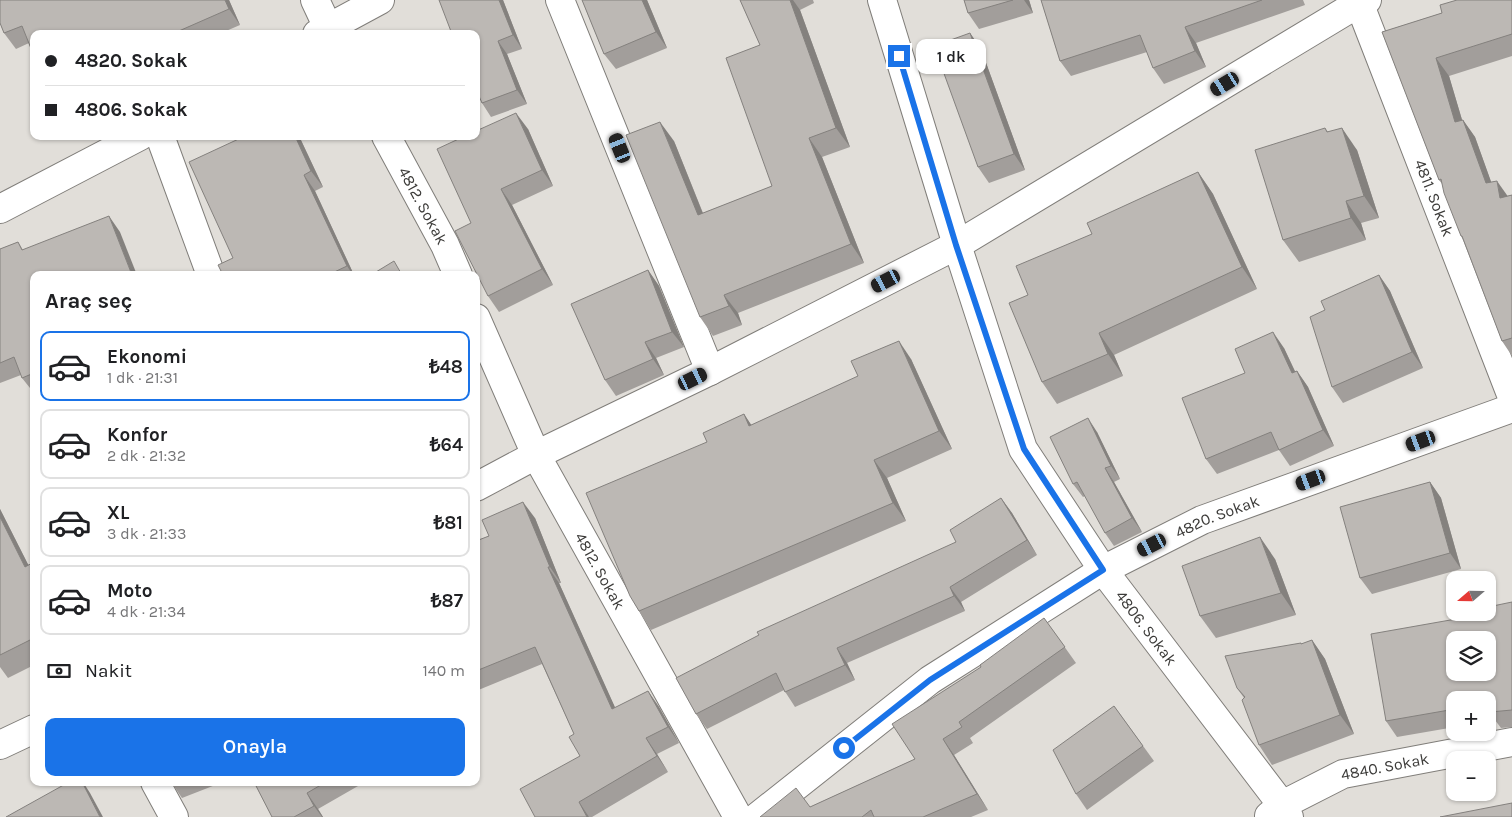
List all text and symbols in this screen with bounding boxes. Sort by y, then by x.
callout: 1 dk [916,38,986,74]
route end [888,45,910,67]
text: 1 dk [937,47,965,66]
text: 4820. Sokak [75,50,187,72]
car [1208,70,1241,98]
text: 4806. Sokak [75,99,188,121]
car [607,131,632,165]
street label: 4811. Sokak [1411,156,1458,239]
street label: 4812. Sokak [395,163,452,248]
car [869,268,902,294]
text: Araç seç [45,288,132,314]
icon: car [47,344,92,389]
text: Ekonomi [107,346,187,368]
text: ₺48 [429,356,463,378]
car [676,366,709,392]
text: 1 dk · 21:31 [107,368,178,387]
icon: car [47,422,92,467]
text: Konfor [107,424,167,446]
car [1404,429,1437,453]
text: ₺64 [430,434,463,456]
text: 2 dk · 21:32 [107,446,186,465]
car [1294,468,1327,492]
street label: 4820. Sokak [1172,491,1262,542]
icon: car [47,500,92,545]
text: XL [107,502,129,524]
text: ₺81 [433,512,463,534]
text: 3 dk · 21:33 [107,524,186,543]
street label: 4812. Sokak [571,529,630,613]
car [1135,532,1168,558]
north arrow [1446,571,1496,621]
map controls [1446,571,1496,801]
icon: car [47,578,92,623]
text: Moto [107,580,153,602]
street label: 4806. Sokak [1112,586,1181,669]
text: ₺87 [431,590,463,612]
text: 4 dk · 21:34 [107,602,185,621]
button: layers [1446,631,1496,681]
icon: cash [45,657,73,685]
text: Nakit [85,660,132,682]
text: 140 m [423,661,465,680]
button: + [1446,691,1496,741]
button: Onayla [45,718,465,776]
route start [833,737,855,759]
street label: 4840. Sokak [1339,748,1430,784]
button: − [1446,751,1496,801]

